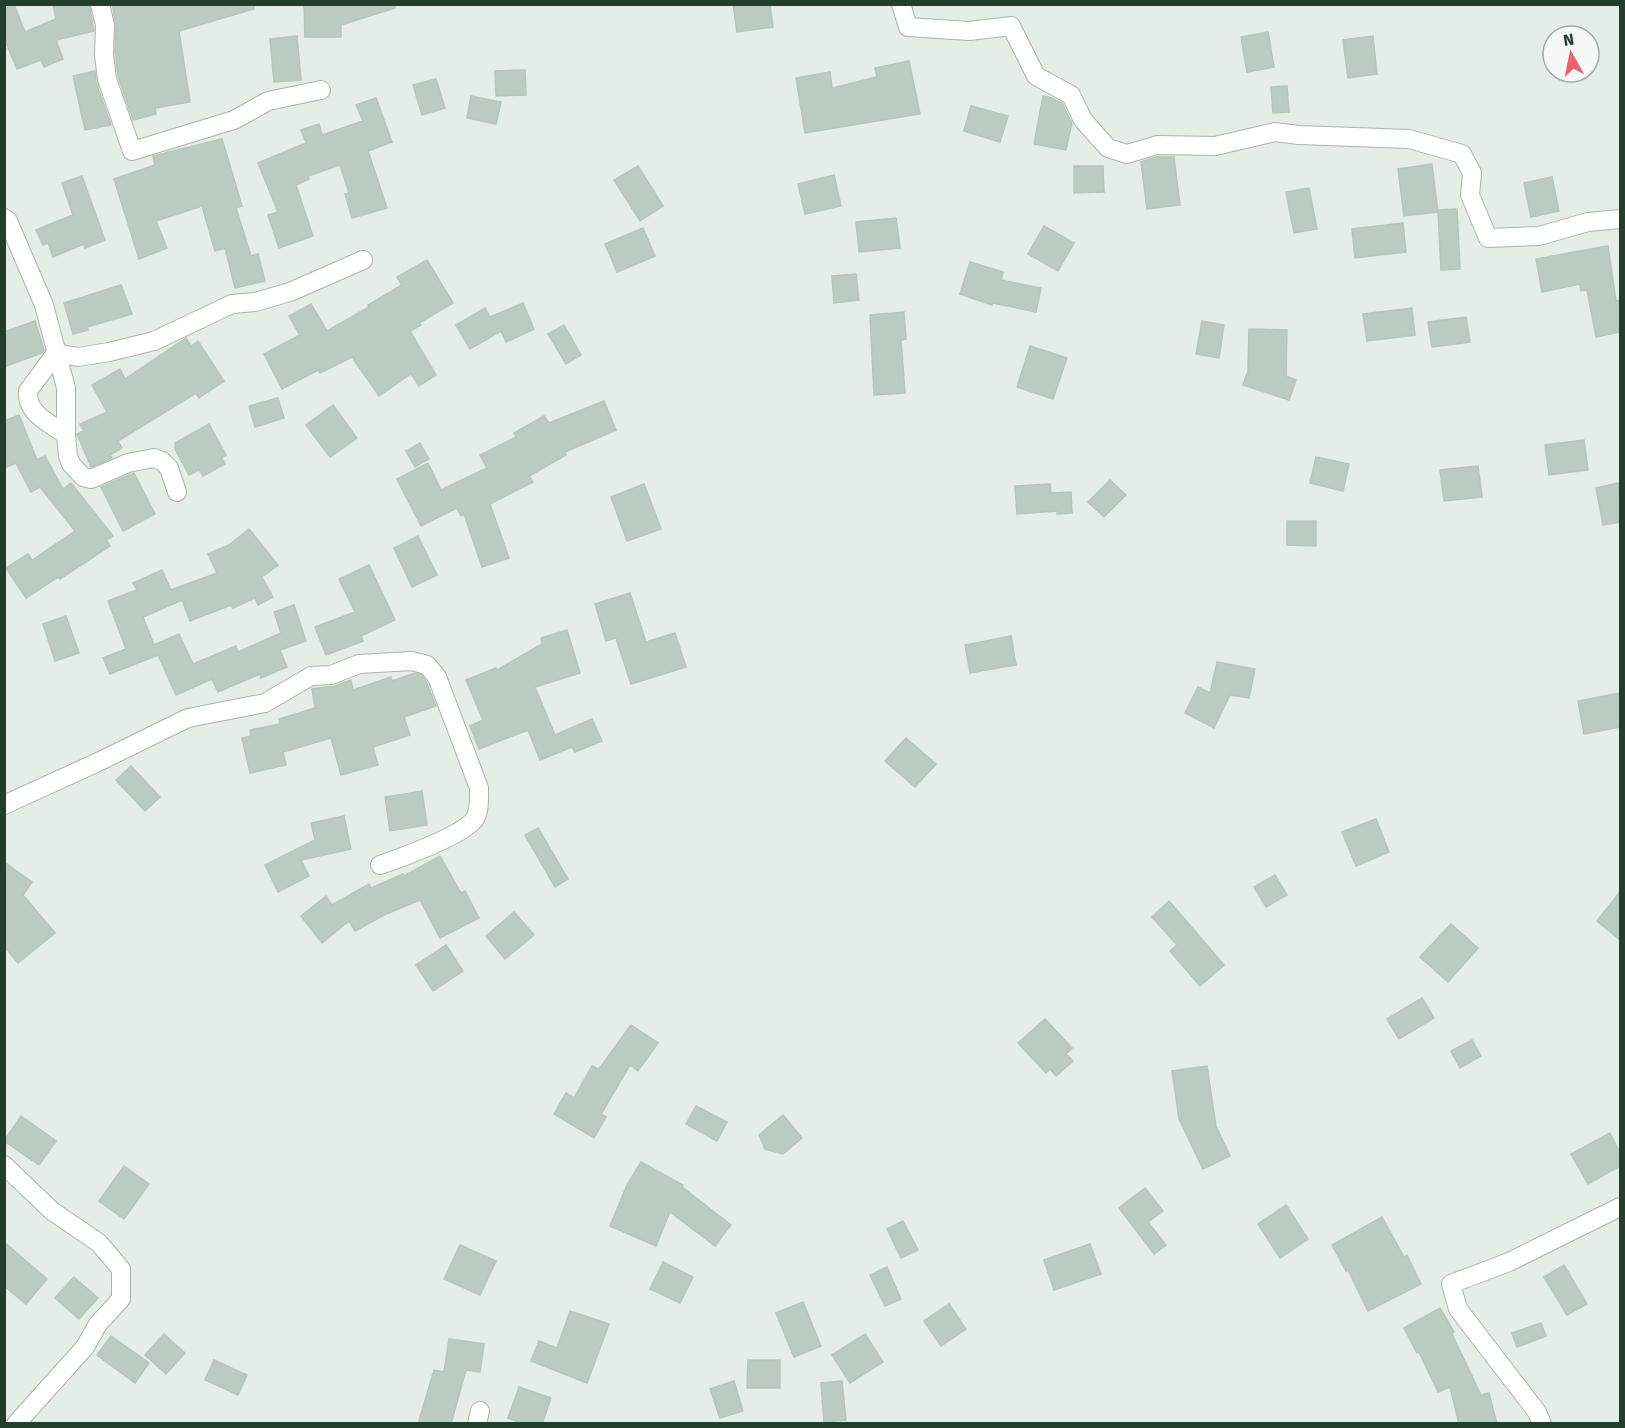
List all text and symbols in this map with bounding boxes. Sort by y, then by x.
north arrow [1541,24,1601,84]
text: N [1562,29,1575,50]

